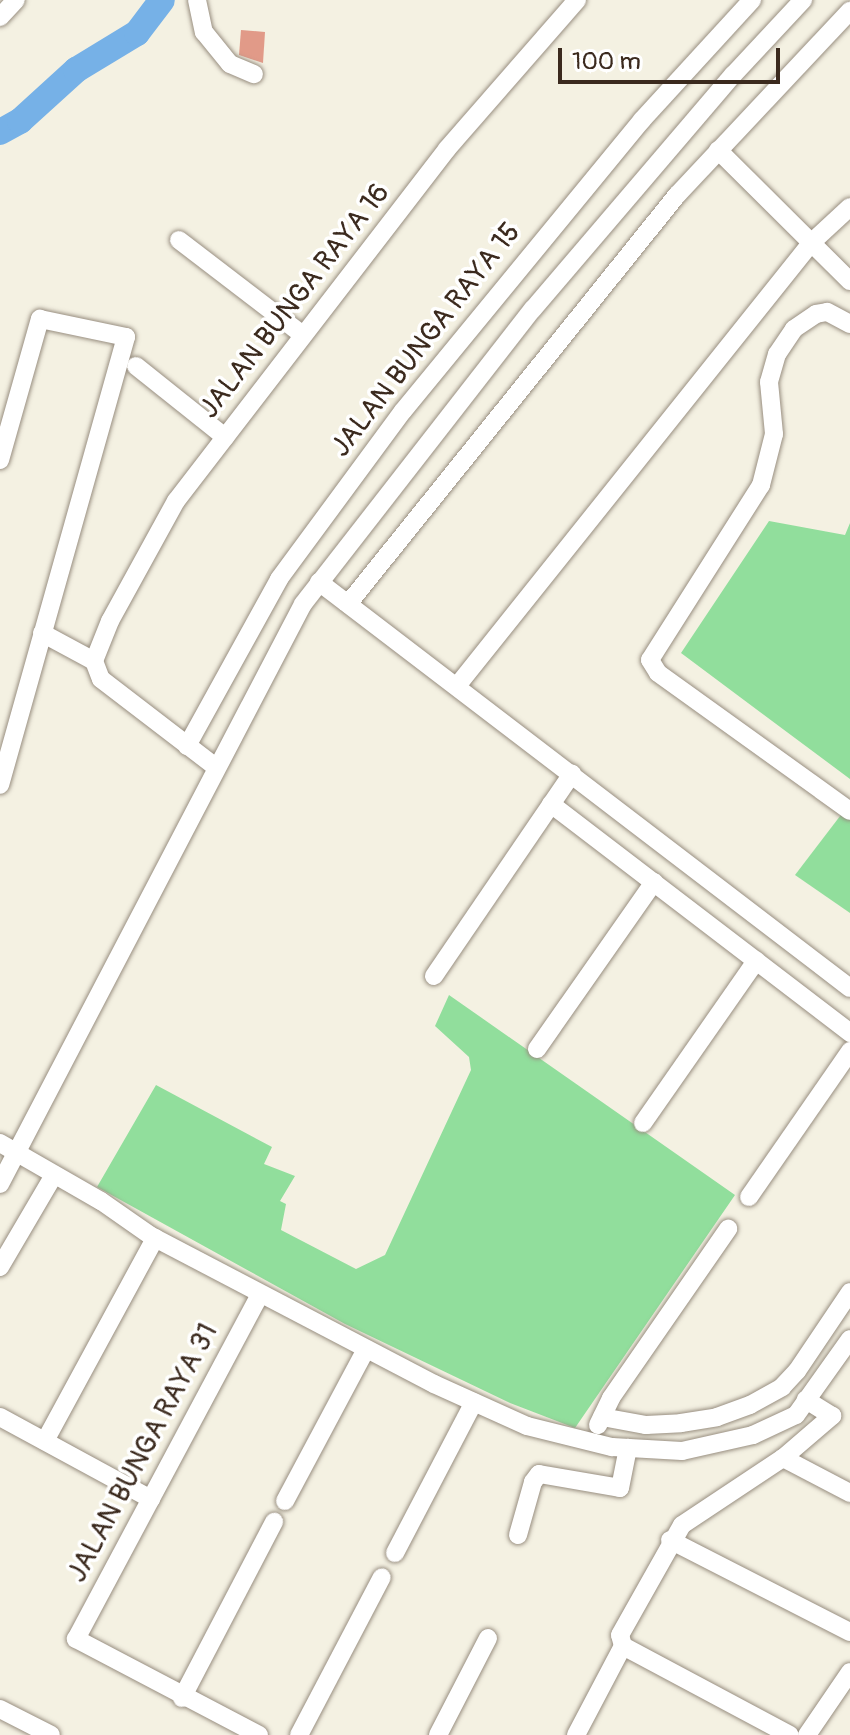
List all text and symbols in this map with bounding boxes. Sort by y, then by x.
scale bar [562,32,784,82]
text: 100 m [572,47,641,76]
street label: JALAN BUNGA RAYA 16 [193,177,397,425]
street label: JALAN BUNGA RAYA 15 [324,216,528,464]
street label: JALAN BUNGA RAYA 31 [61,1318,225,1588]

